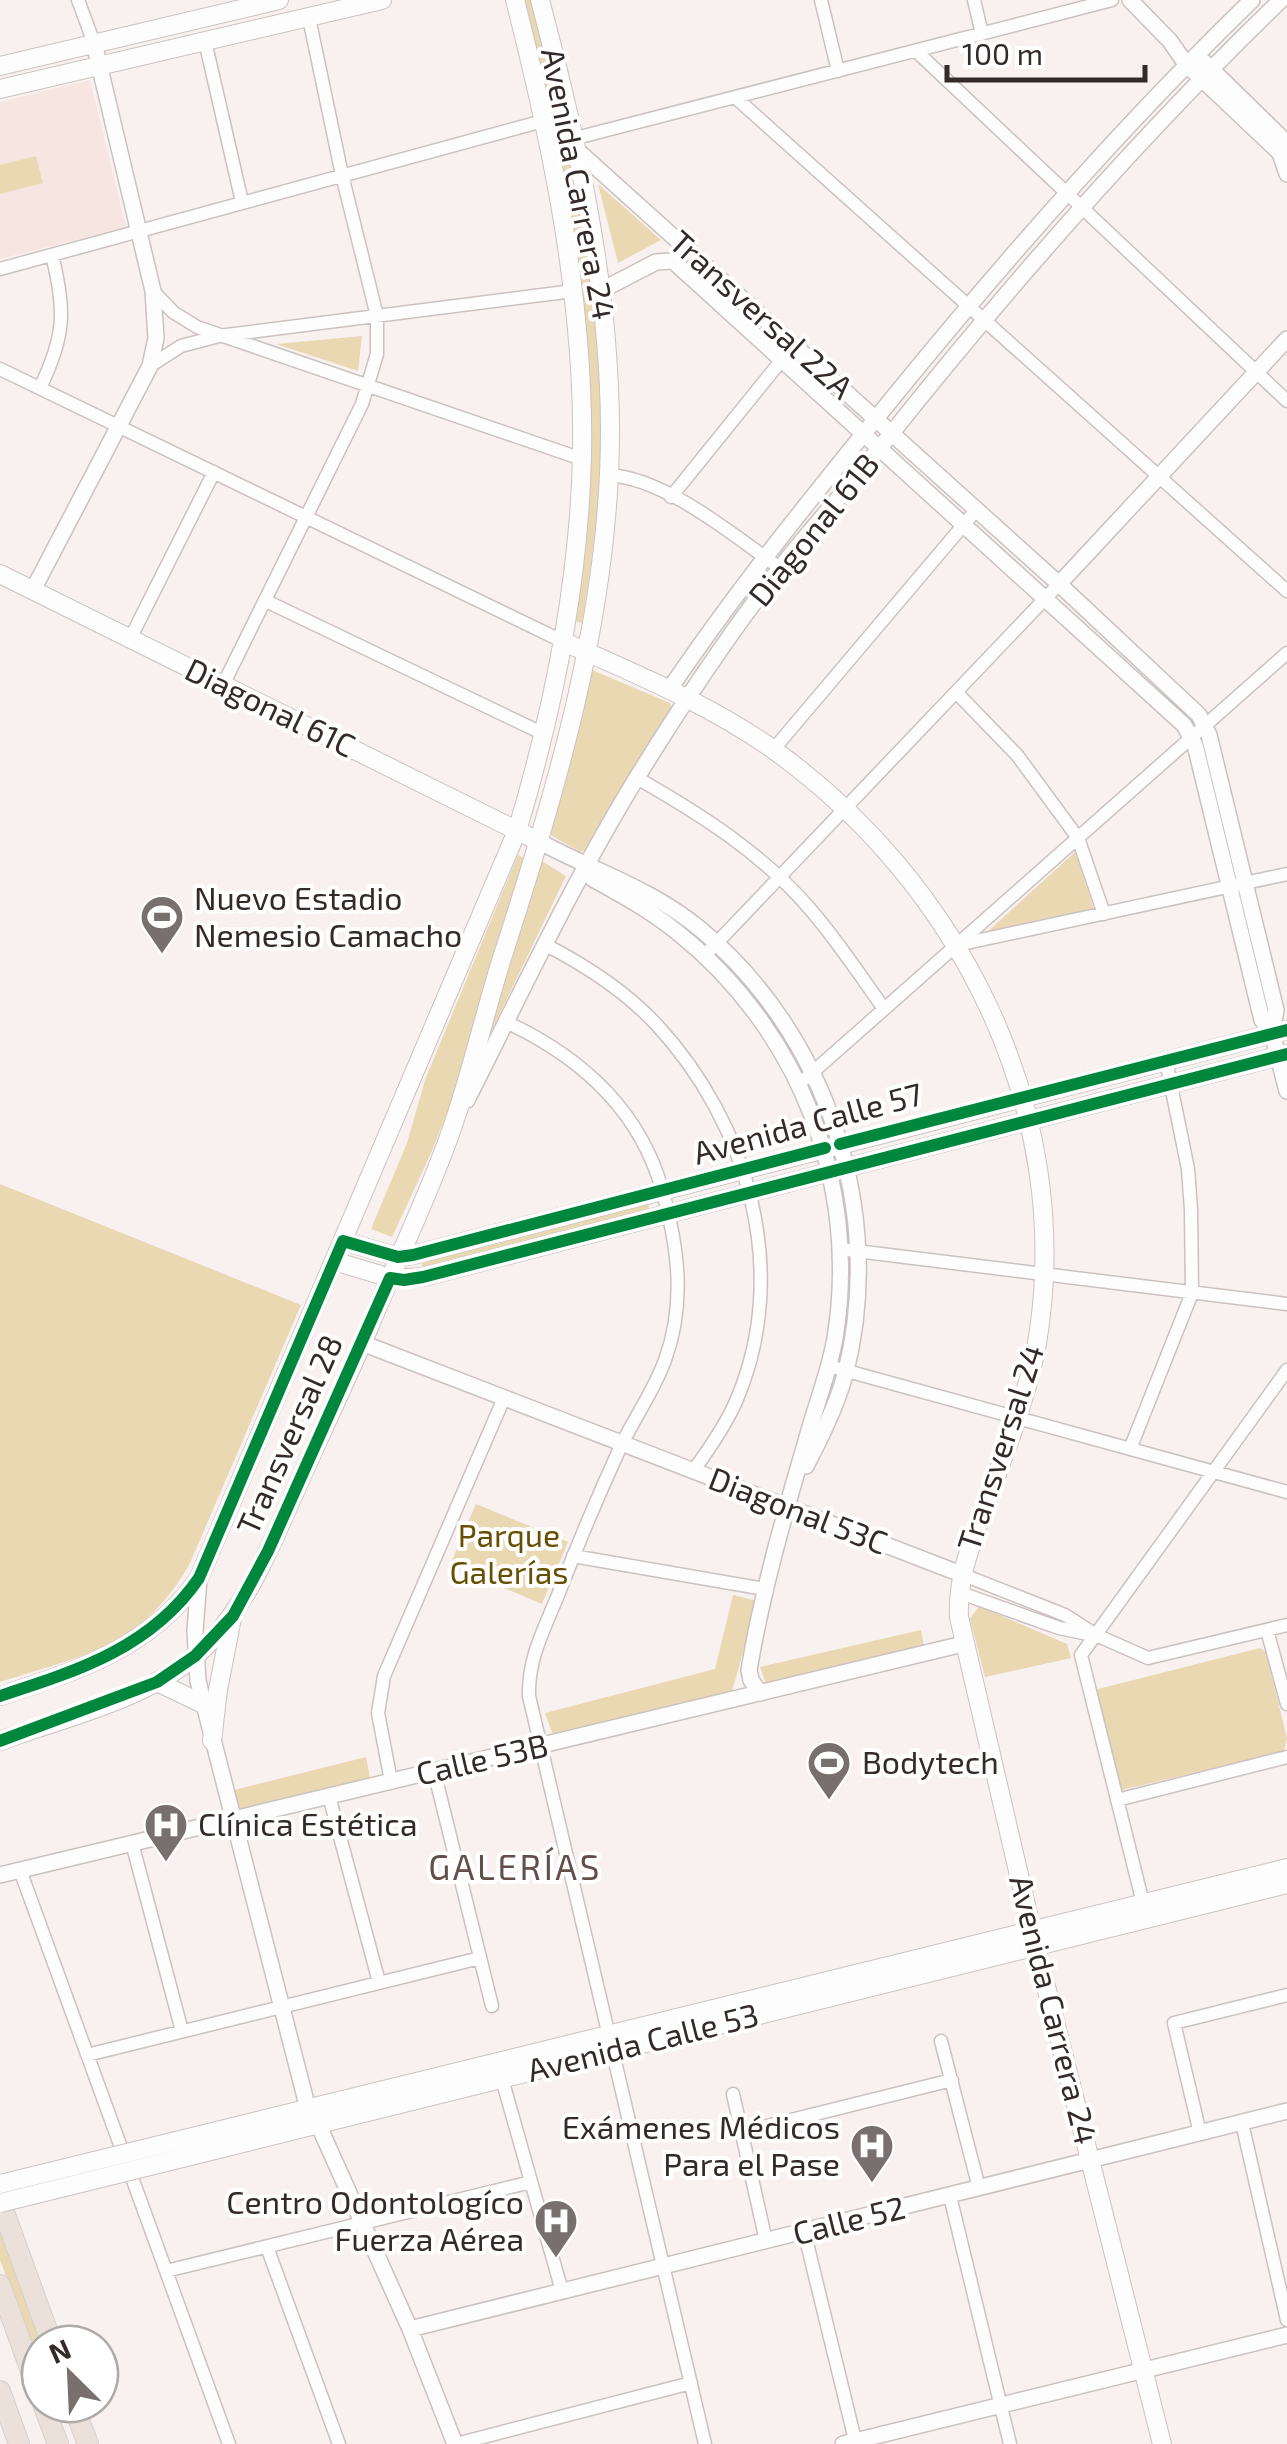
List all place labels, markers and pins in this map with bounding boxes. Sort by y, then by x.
place label: Nuevo Estadio Nemesio Camacho [194,878,462,953]
sports icon: Nuevo Estadio Nemesio Camacho [139,894,185,955]
sports icon: Bodytech [806,1740,852,1801]
place label: Bodytech [862,1742,999,1780]
hospital icon: Clínica Estética [143,1802,189,1863]
place label: Clínica Estética [198,1804,418,1842]
place label: Exámenes Médicos Para el Pase [562,2107,840,2182]
hospital icon: Exámenes Médicos Para el Pase [849,2123,895,2184]
place label: Centro Odontologíco Fuerza Aérea [226,2182,524,2257]
hospital icon: Centro Odontologíco Fuerza Aérea [533,2198,579,2259]

